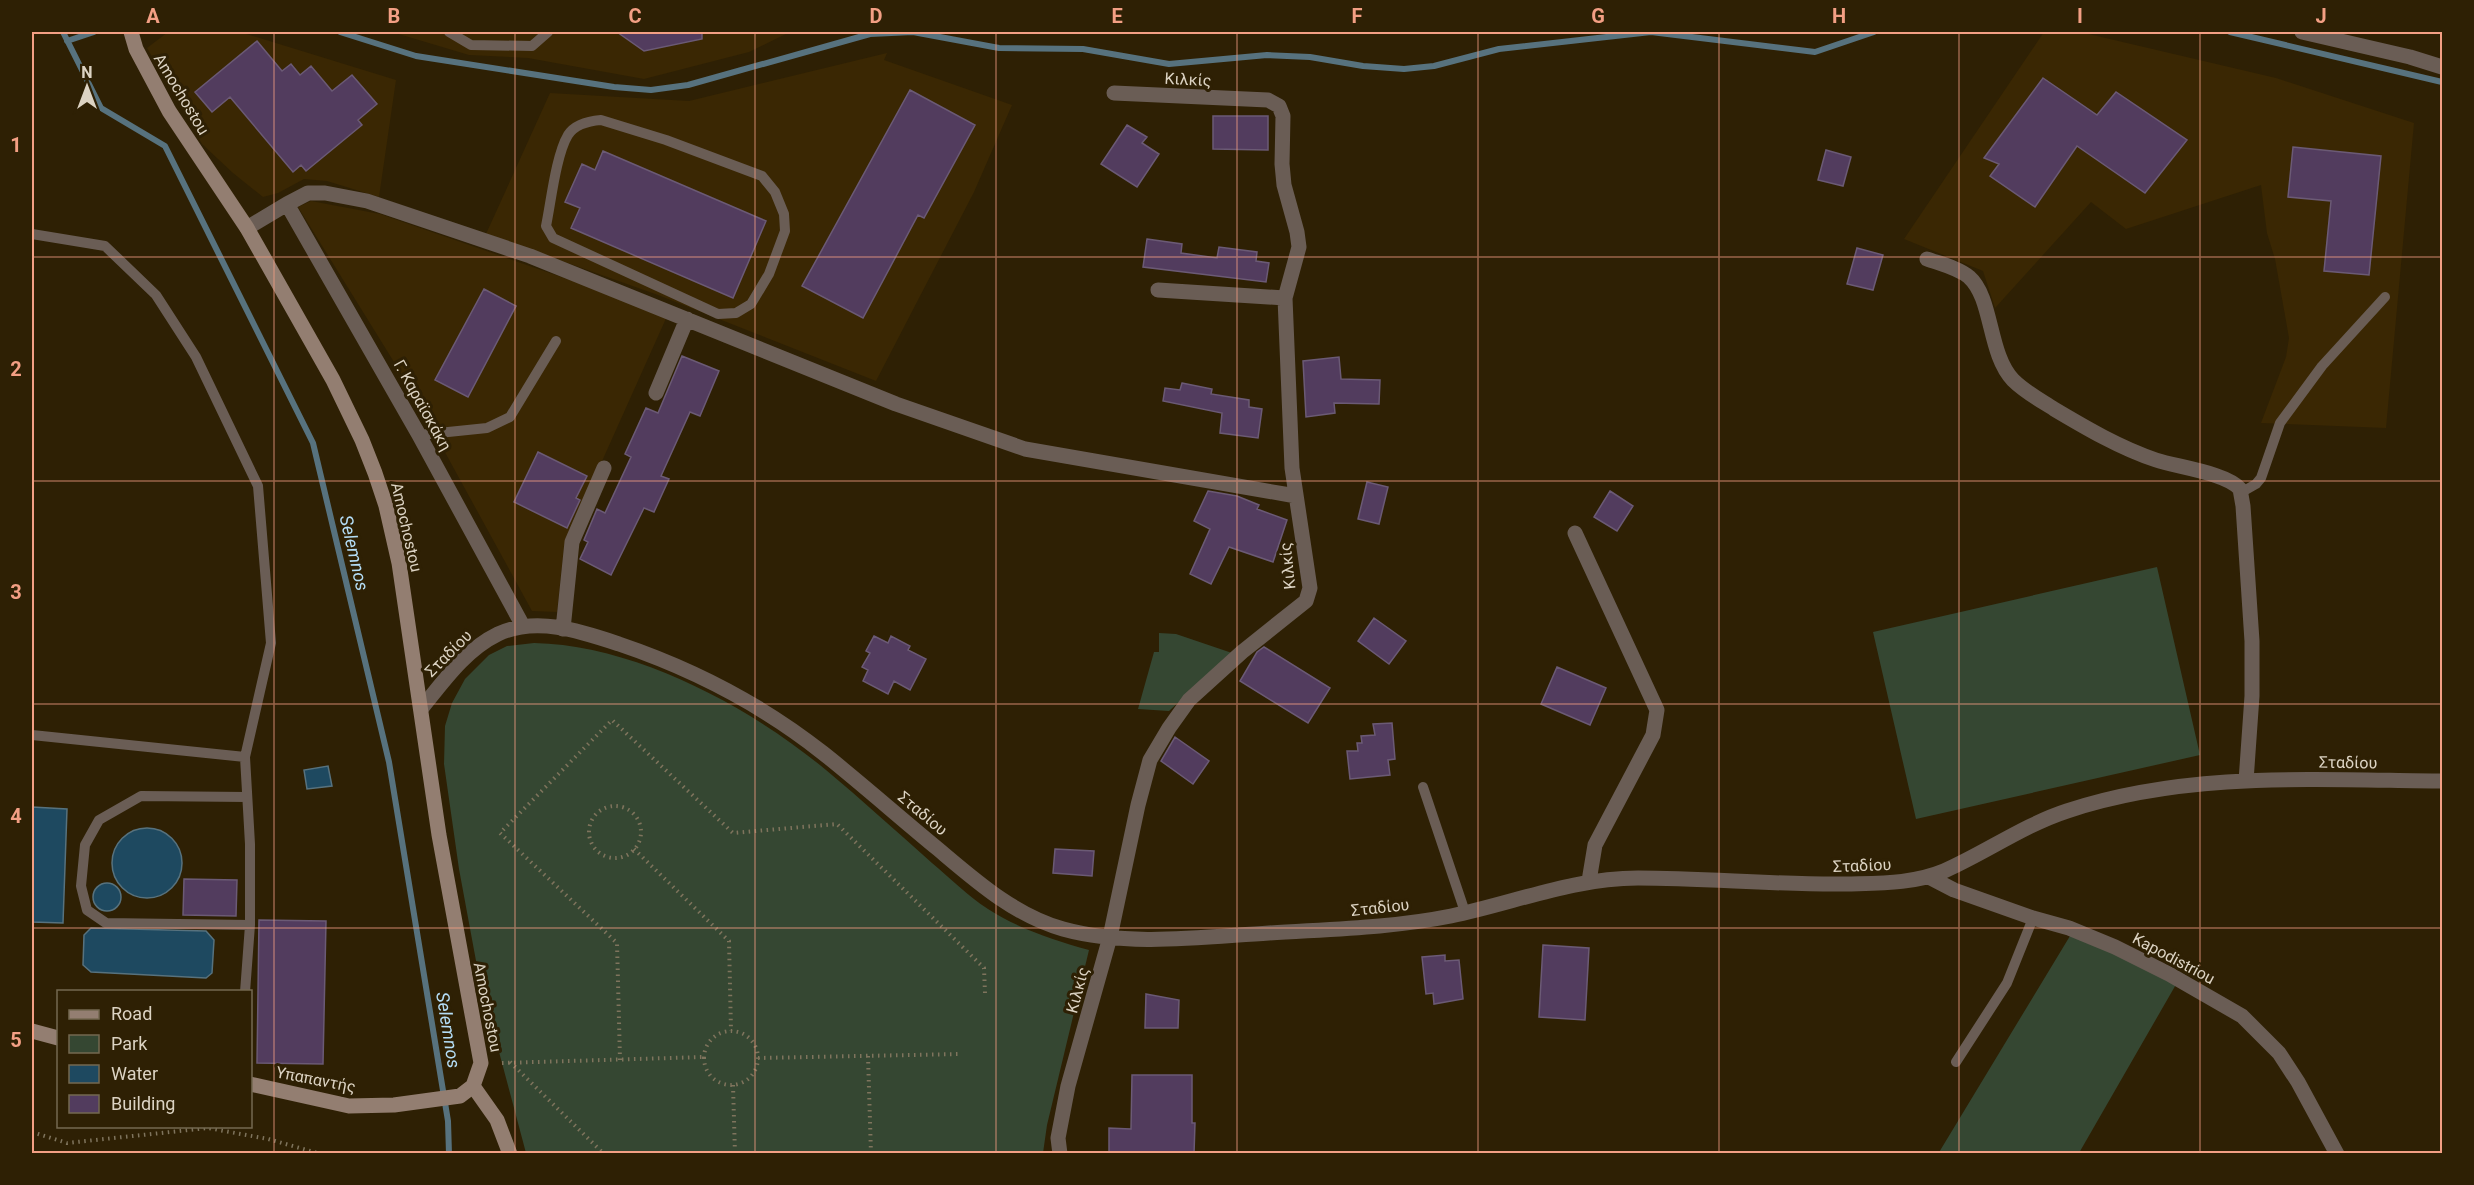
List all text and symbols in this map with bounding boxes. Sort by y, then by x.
text: A [146,4,160,28]
text: B [388,4,400,28]
text: C [628,4,642,28]
text: D [870,4,883,28]
text: E [1111,4,1123,28]
text: F [1352,4,1363,28]
text: G [1591,4,1605,28]
text: H [1832,4,1846,28]
text: I [2077,4,2083,28]
text: J [2315,4,2327,28]
street label: Amochostou [150,50,213,138]
north arrow [57,57,117,117]
text: N [81,63,93,82]
street label: Κιλκίς [1164,69,1212,90]
text: 1 [10,133,22,157]
street label: Γ. Καραϊσκάκη [390,356,455,454]
text: 2 [10,357,22,381]
street label: Amochostou [387,481,426,574]
water label: Selemnos [336,513,373,593]
street label: Κιλκίς [1276,542,1299,590]
text: 3 [10,580,22,604]
street label: Σταδίου [421,626,476,681]
street label: Σταδίου [2319,752,2377,773]
street label: Σταδίου [894,787,951,839]
text: 4 [10,804,22,828]
street label: Σταδίου [1832,855,1892,876]
street label: Σταδίου [1350,895,1410,920]
street label: Kapodistriou [2129,929,2218,988]
street label: Amochostou [469,961,506,1054]
street label: Κιλκίς [1062,965,1093,1015]
legend [57,990,252,1128]
water label: Selemnos [432,990,465,1070]
text: Road [111,1003,152,1024]
text: 5 [10,1028,22,1052]
text: Park [111,1033,148,1054]
street label: Υπαπαντής [275,1062,357,1096]
text: Water [111,1063,158,1084]
text: Building [111,1093,175,1114]

